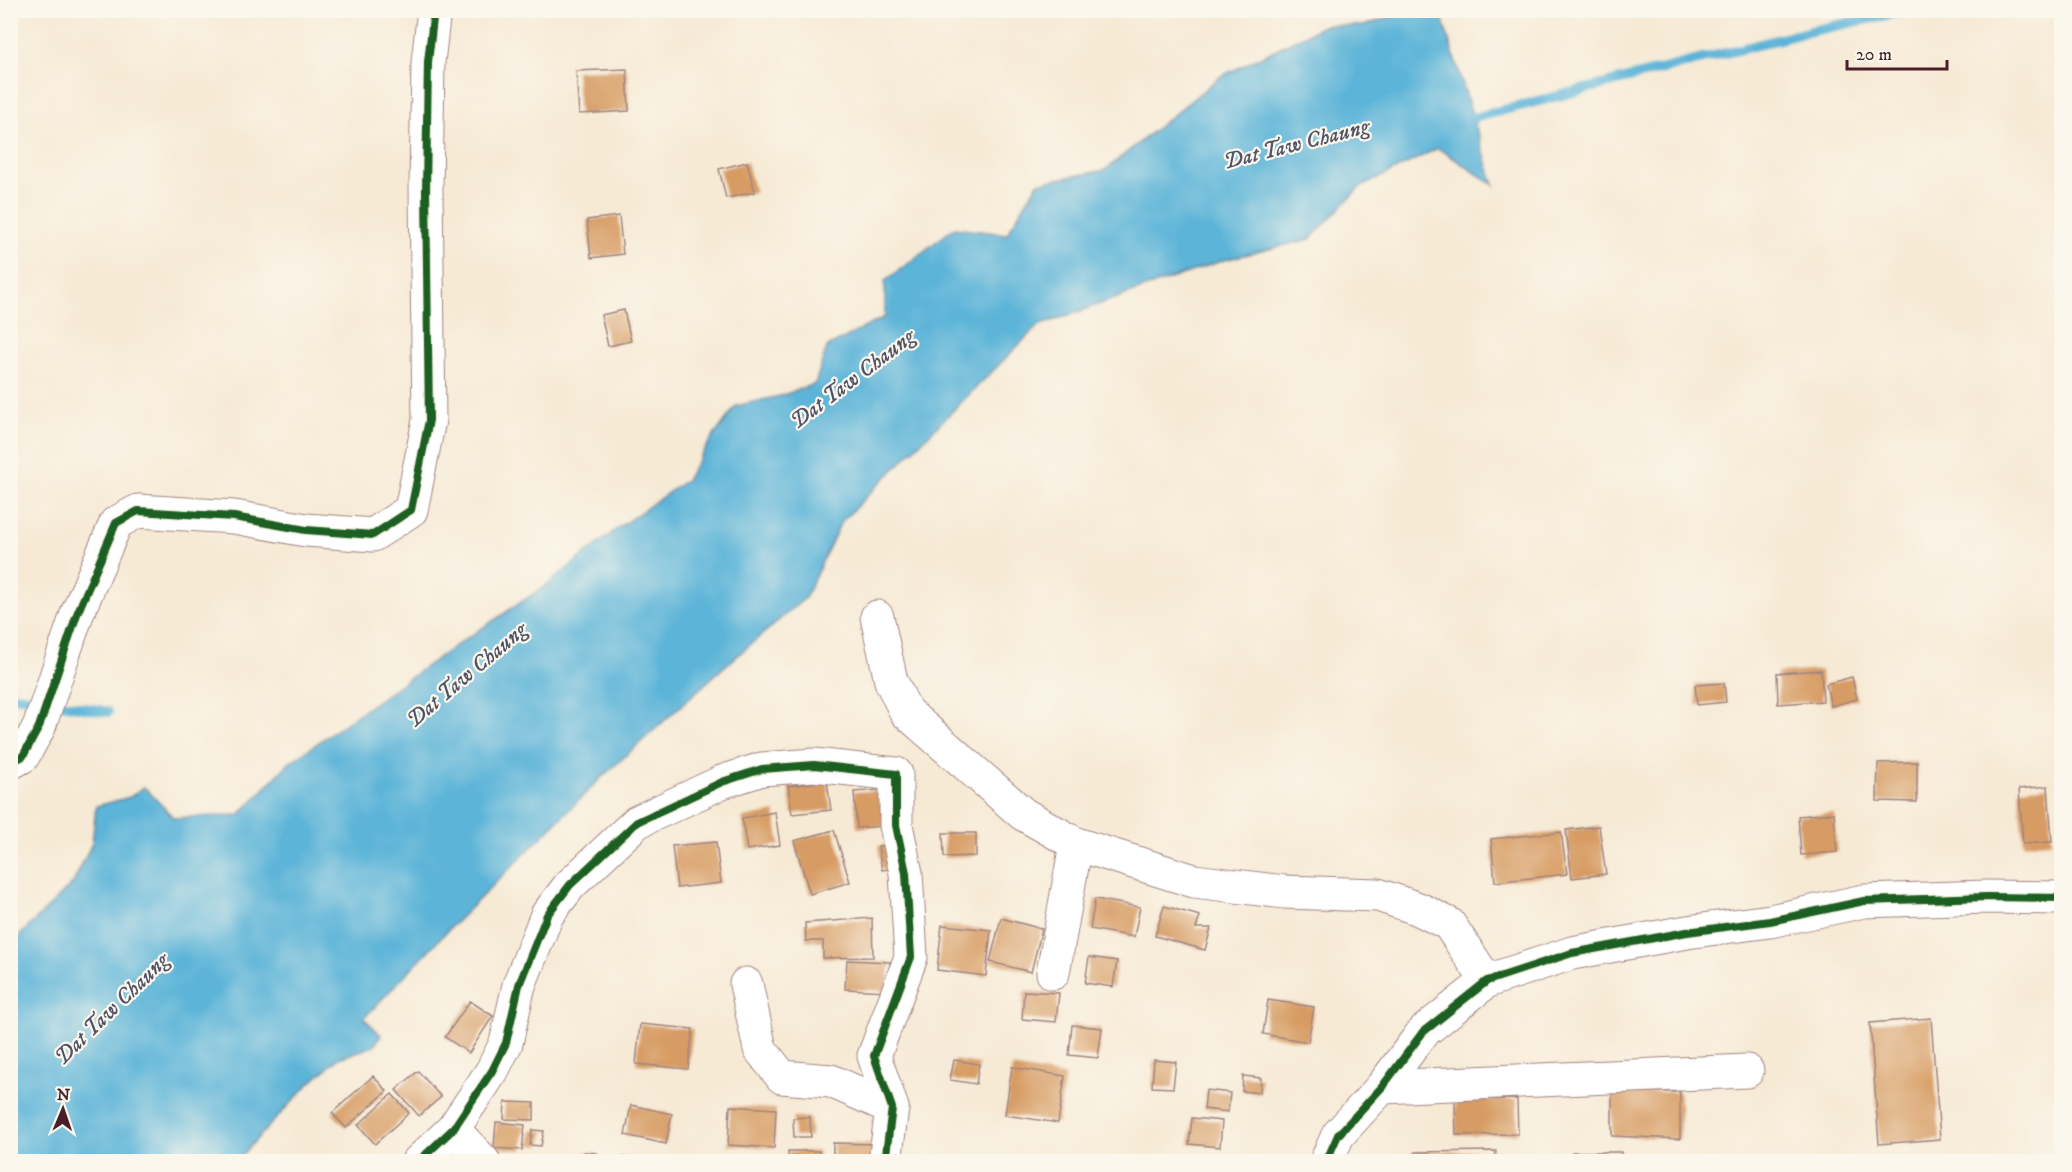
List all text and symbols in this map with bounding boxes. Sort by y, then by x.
scale bar [1847,33,1948,71]
text: 20 m [1856,44,1892,66]
water label: Dat Taw Chaung [1221,113,1374,176]
water label: Dat Taw Chaung [785,322,922,435]
water label: Dat Taw Chaung [401,615,534,734]
water label: Dat Taw Chaung [49,946,177,1071]
north arrow [33,1079,93,1139]
text: N [57,1085,70,1105]

